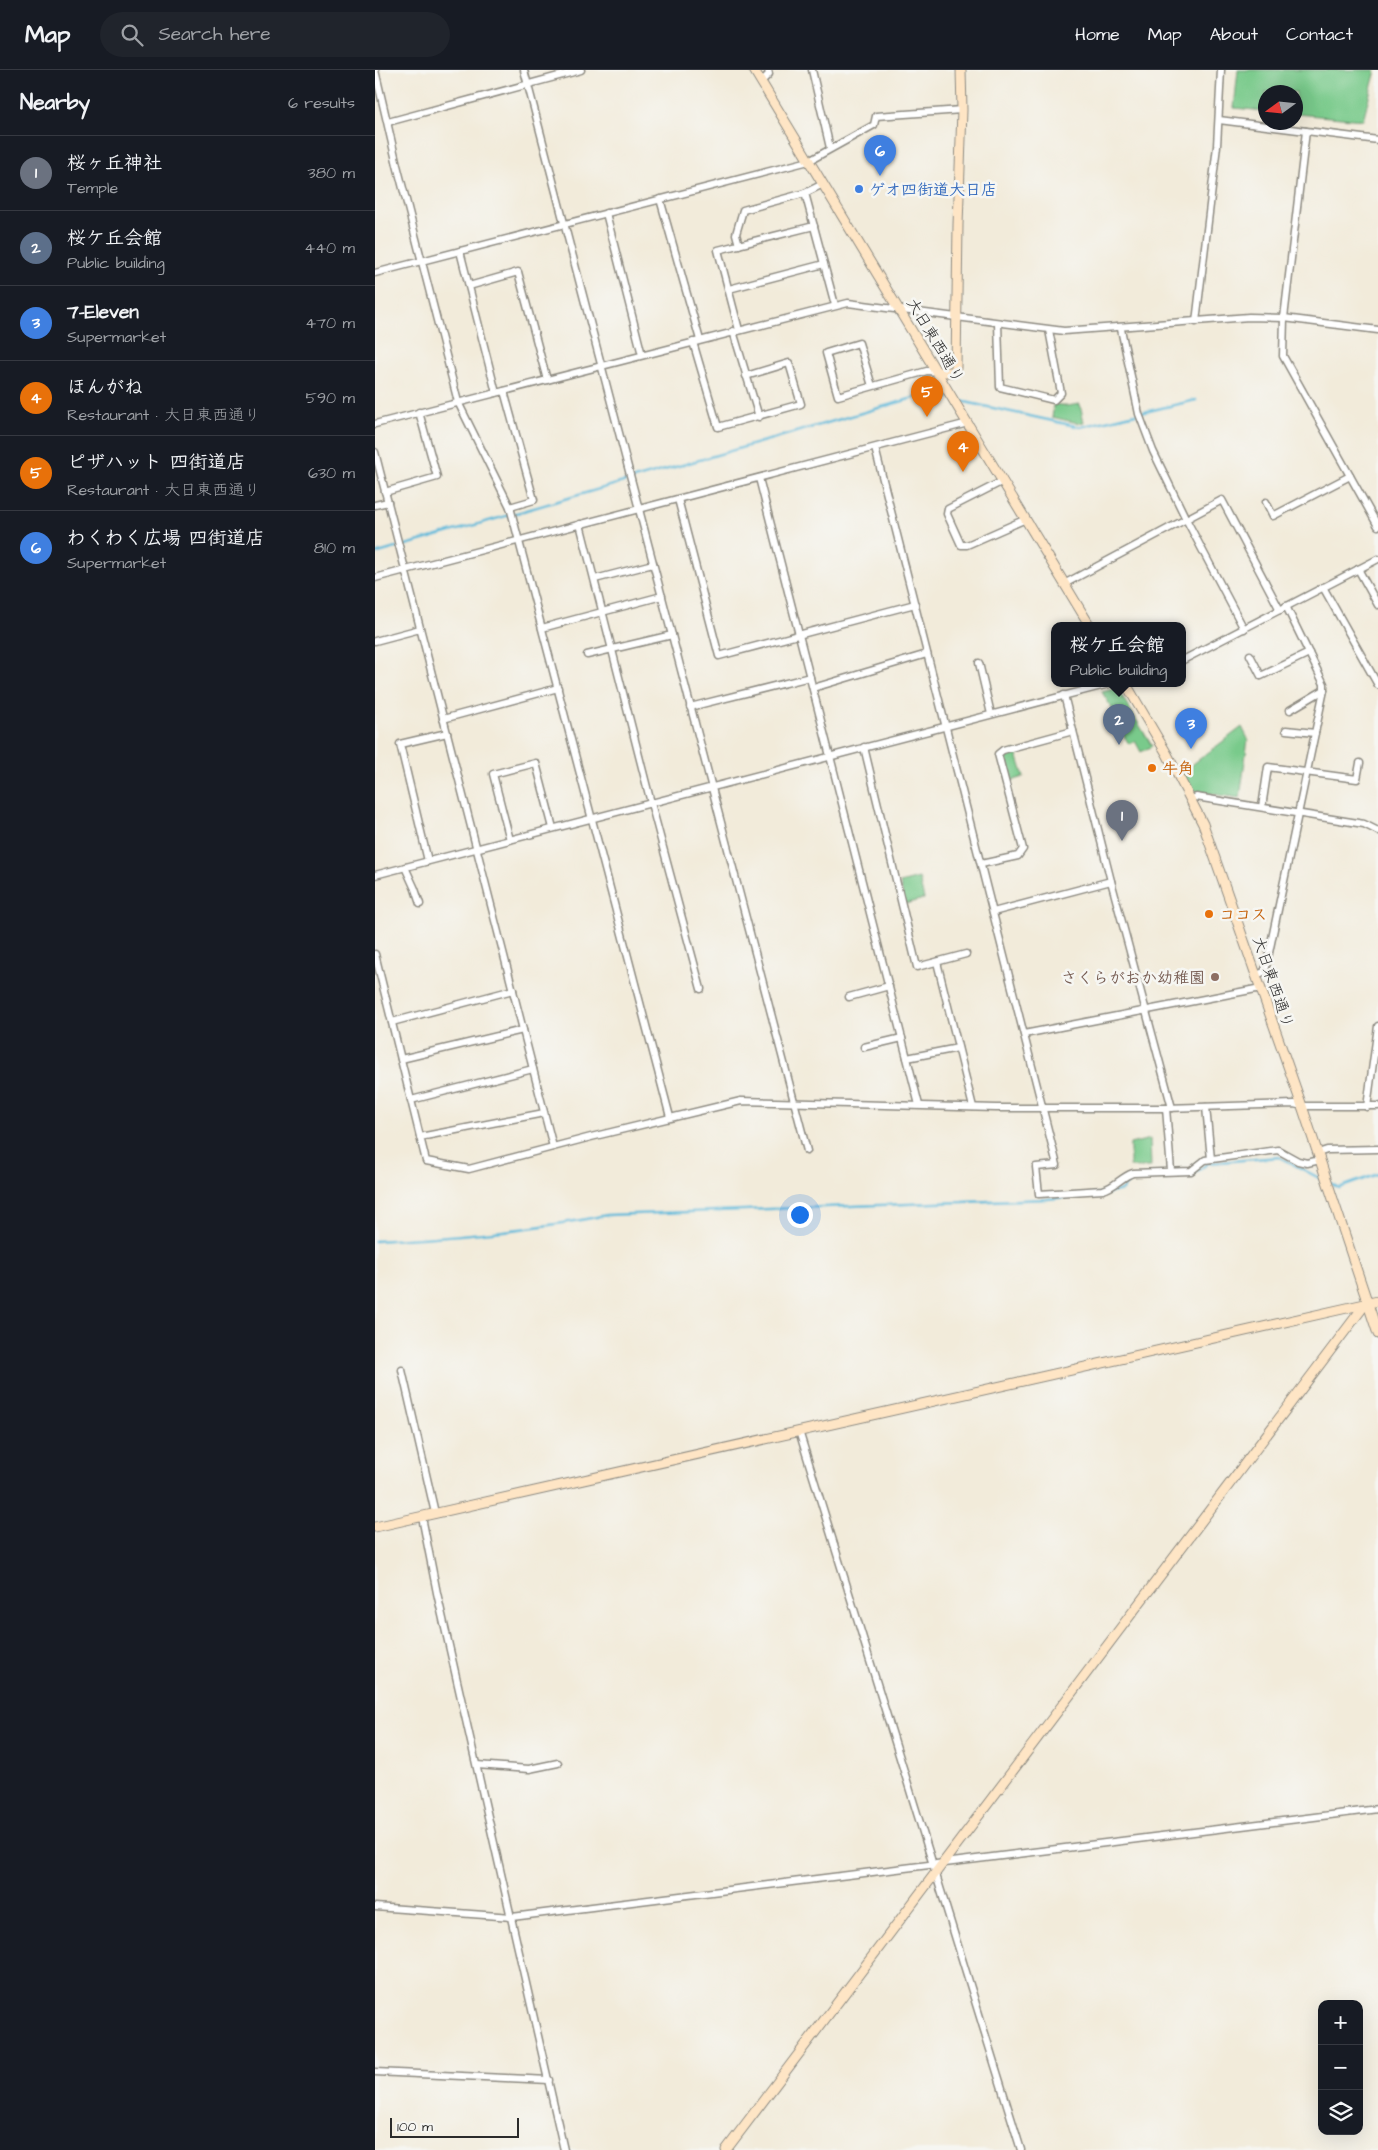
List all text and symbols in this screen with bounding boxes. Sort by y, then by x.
search box [100,12,450,57]
text: Map [25,18,70,52]
icon: search [118,21,146,49]
text: Search here [158,21,271,48]
text: Home [1075,22,1120,47]
text: Map [1148,22,1182,47]
text: About [1210,22,1258,47]
text: Contact [1286,22,1353,47]
north arrow [1258,85,1303,130]
text: Nearby [20,88,90,117]
text: 6 results [288,92,355,114]
pin: 6 [864,135,896,176]
text: 桜ヶ丘神社 [67,150,162,177]
text: 1 [35,162,37,184]
text: 380 m [308,162,355,184]
text: Temple [67,177,118,199]
place label: ゲオ四街道大日店 [869,179,997,201]
marker: ゲオ四街道大日店 [853,183,865,195]
text: 桜ケ丘会館 [67,225,162,252]
text: 2 [31,237,41,259]
text: 440 m [304,237,355,259]
text: Public building [67,252,165,274]
street label: 大日東西通り [901,294,969,387]
text: 7-Eleven [67,299,139,326]
text: 3 [32,312,40,334]
text: 470 m [305,312,355,334]
text: Supermarket [67,326,166,348]
text: ほんがね [67,374,143,401]
pin: 5 [911,376,943,417]
text: 4 [31,387,41,409]
text: 590 m [306,387,355,409]
text: Restaurant · 大日東西通り [67,404,260,426]
pin: 4 [947,431,979,472]
text: ピザハット 四街道店 [67,449,246,476]
text: 5 [30,462,42,484]
text: 630 m [308,462,355,484]
text: Restaurant · 大日東西通り [67,479,260,501]
text: わくわく広場 四街道店 [67,525,265,552]
text: 6 [31,537,41,559]
text: 810 m [314,537,355,559]
text: Supermarket [67,552,166,574]
popup [1051,622,1186,687]
text: 桜ケ丘会館 [1070,632,1165,659]
text: Public building [1070,659,1167,681]
pin: 2 [1103,704,1135,745]
pin: 3 [1175,708,1207,749]
place label: 牛角 [1162,758,1194,780]
marker: 牛角 [1146,762,1158,774]
pin: 1 [1106,800,1138,841]
place label: ココス [1219,904,1267,926]
marker: ココス [1203,908,1215,920]
street label: 大日東西通り [1247,933,1299,1031]
place label: さくらがおか幼稚園 [1061,967,1205,989]
marker: さくらがおか幼稚園 [1209,971,1221,983]
your location [787,1202,813,1228]
map controls [1318,2000,1363,2135]
button: + [1318,2000,1363,2045]
button: − [1318,2045,1363,2090]
button: layers [1318,2090,1363,2135]
scale bar [390,2115,519,2138]
text: 100 m [397,2117,433,2137]

